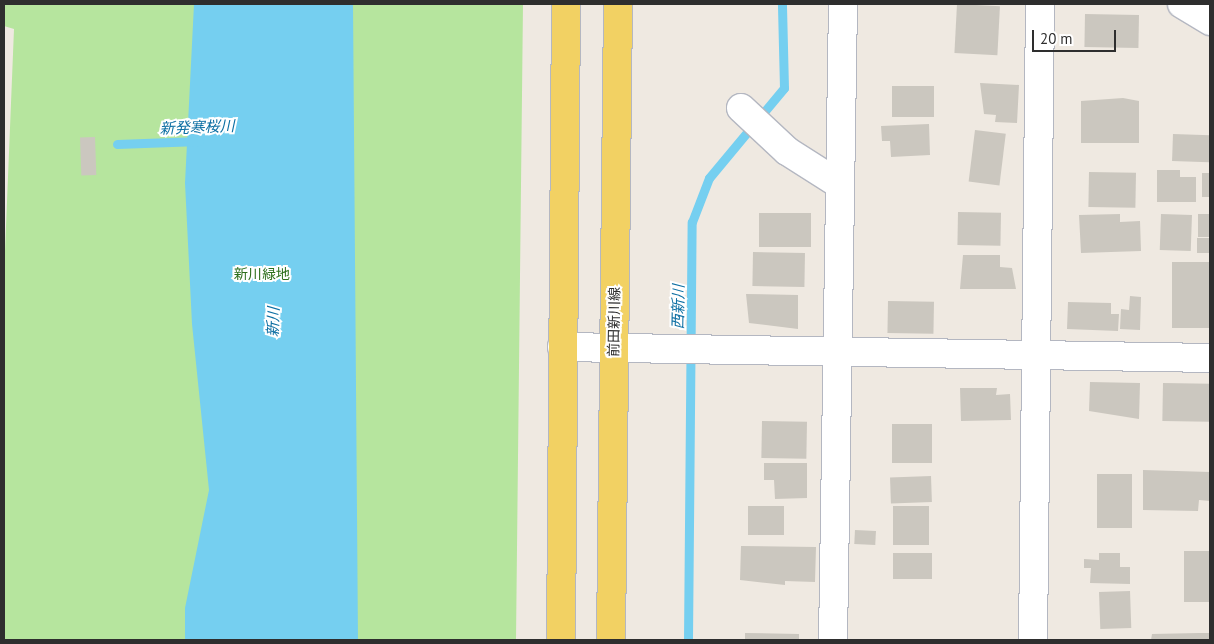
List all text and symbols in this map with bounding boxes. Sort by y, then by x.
scale bar [1034,20,1118,52]
text: 20 m [1040,29,1073,48]
water label: 新発寒桜川 [159,117,235,137]
park label: 新川緑地 [234,266,290,282]
water label: 西新川 [669,284,687,330]
street label: 前田新川線 [605,287,623,357]
water label: 新川 [263,307,283,337]

